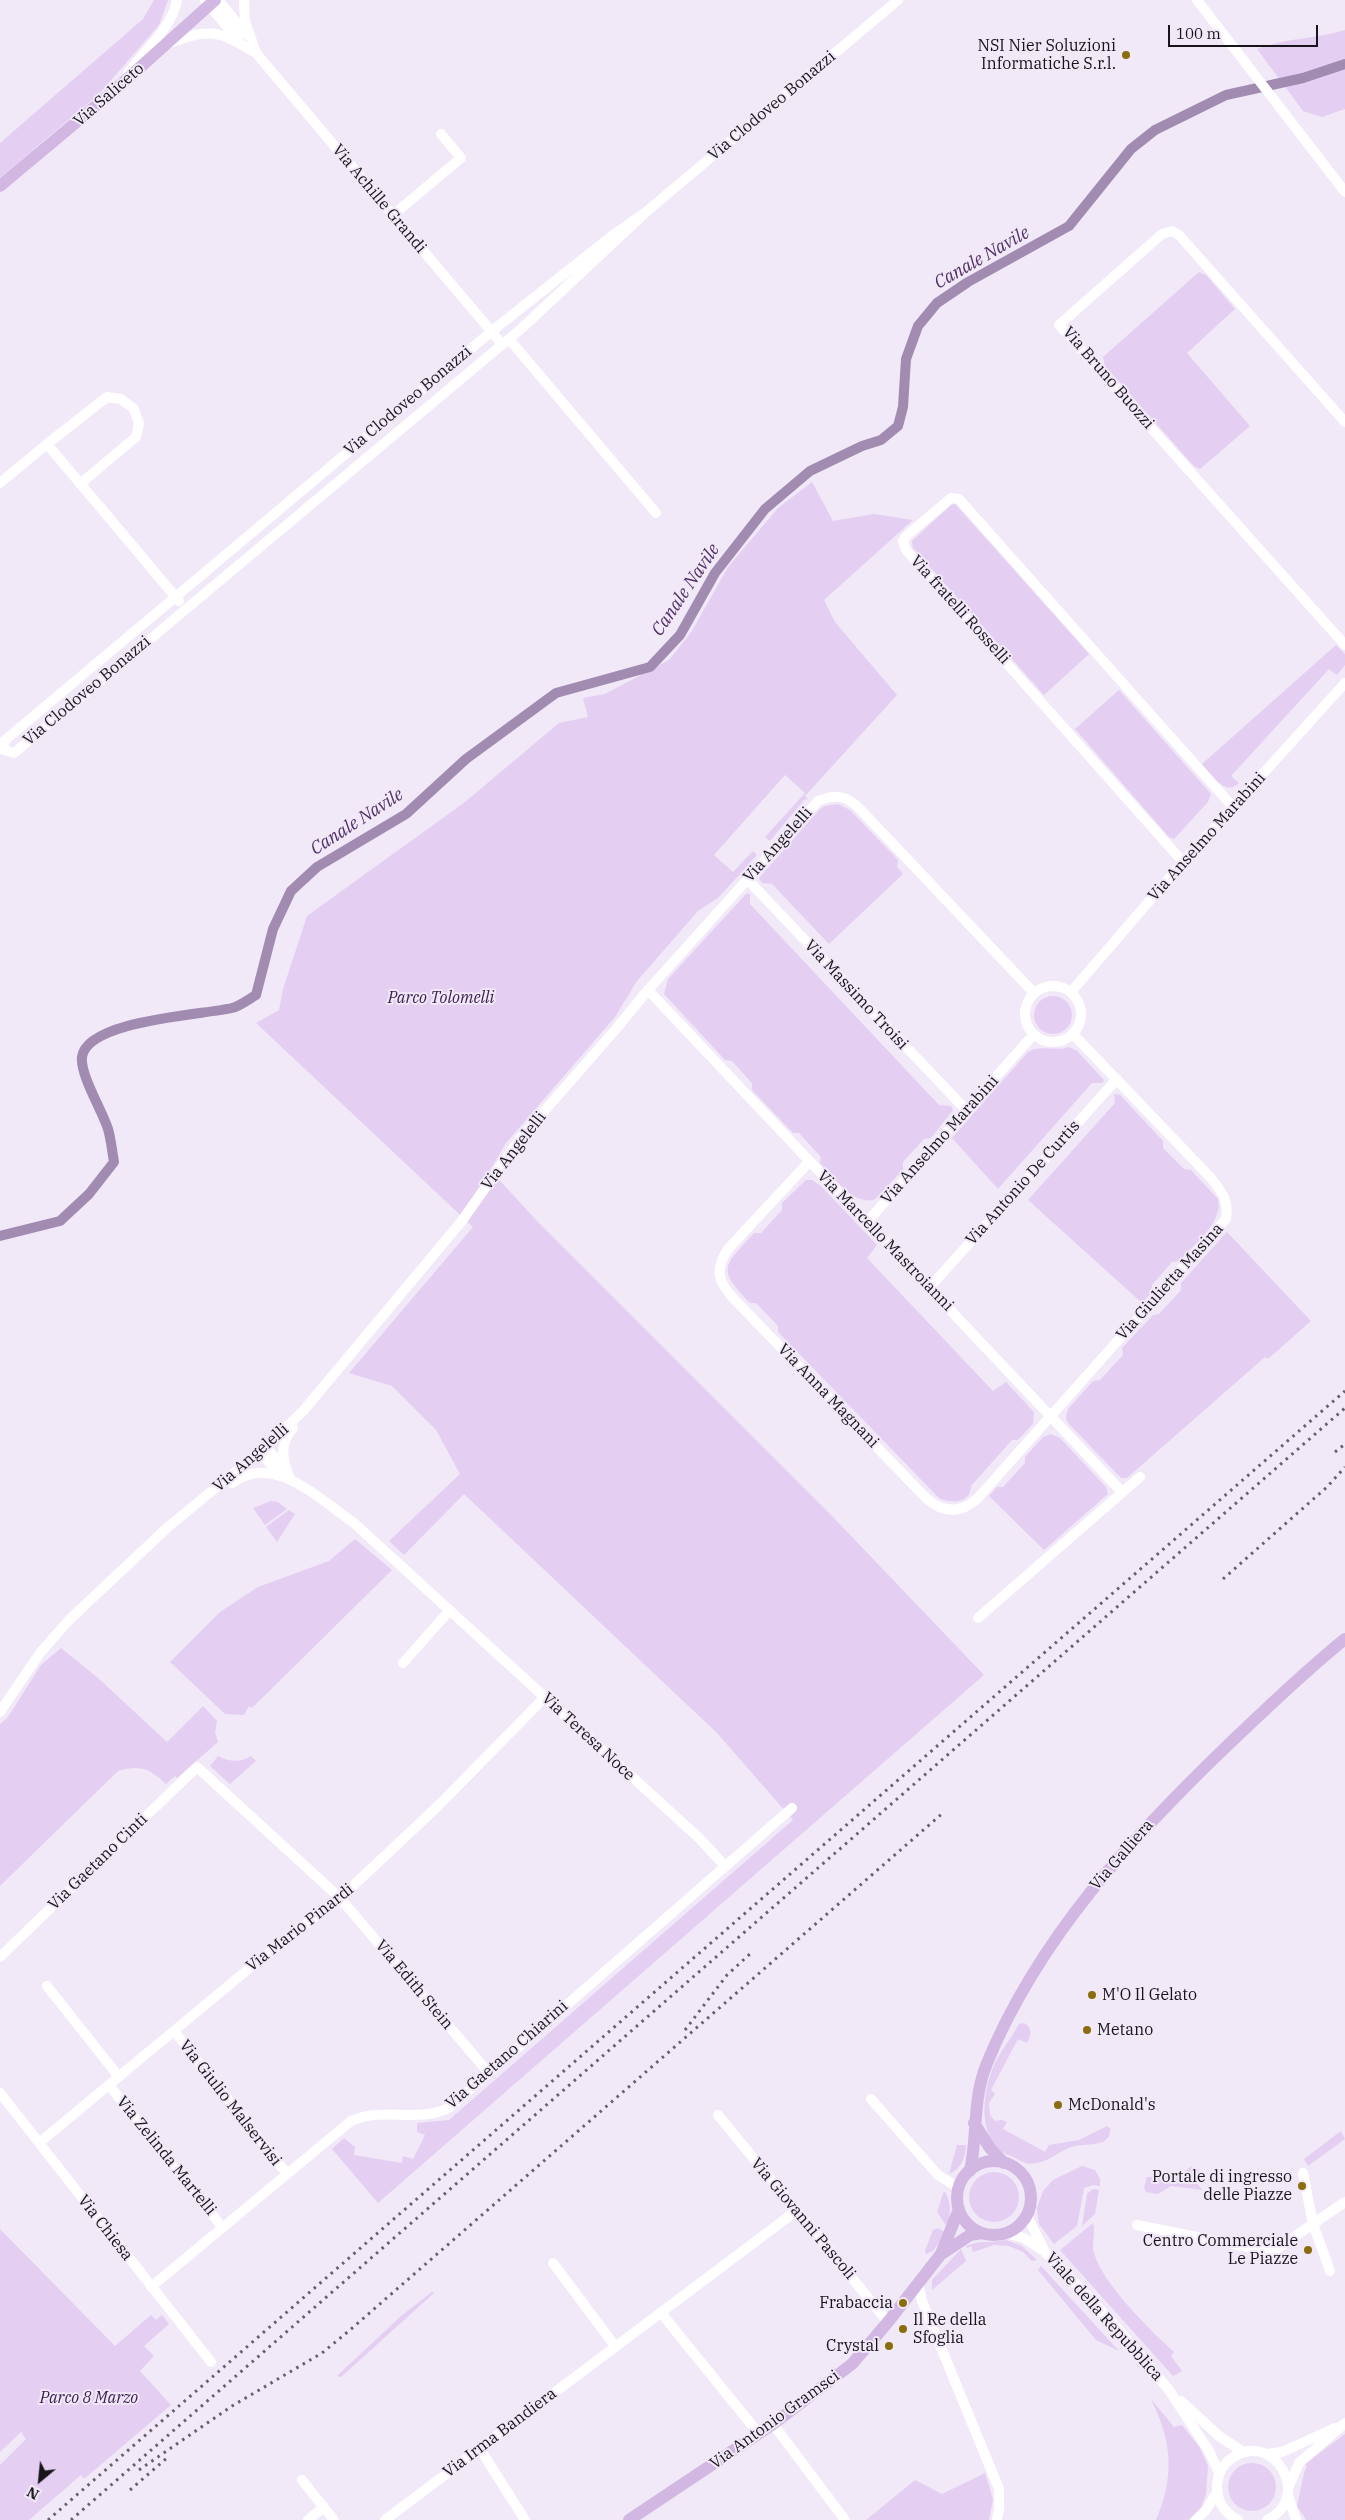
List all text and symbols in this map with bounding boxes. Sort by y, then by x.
scale bar [1170,15,1320,47]
text: 100 m [1176,24,1221,43]
place label: NSI Nier Soluzioni Informatiche S.r.l. [977,36,1116,74]
street label: Via Clodoveo Bonazzi [704,47,840,165]
marker: NSI Nier Soluzioni Informatiche S.r.l. [1120,49,1132,61]
street label: Via Saliceto [70,59,148,131]
street label: Via Achille Grandi [328,141,430,257]
water label: Canale Navile [931,222,1033,294]
street label: Via Bruno Buozzi [1058,323,1158,433]
street label: Via Clodoveo Bonazzi [340,342,476,460]
water label: Canale Navile [647,540,725,640]
street label: Via fratelli Rosselli [906,552,1014,668]
street label: Via Clodoveo Bonazzi [19,632,155,750]
street label: Via Anselmo Marabini [1144,769,1270,905]
water label: Canale Navile [307,784,407,860]
street label: Via Angelelli [739,804,817,886]
street label: Via Massimo Troisi [800,936,912,1054]
park label: Parco Tolomelli [388,988,494,1008]
street label: Via Anselmo Marabini [877,1072,1003,1208]
street label: Via Angelelli [477,1108,551,1194]
street label: Via Antonio De Curtis [962,1117,1084,1249]
street label: Via Marcello Mastroianni [813,1167,957,1315]
street label: Via Giulietta Masina [1112,1220,1228,1344]
street label: Via Anna Magnani [773,1340,883,1452]
street label: Via Angelelli [209,1420,293,1496]
street label: Via Teresa Noce [537,1689,639,1785]
street label: Via Gaetano Cinti [44,1810,152,1914]
street label: Via Galliera [1086,1816,1158,1894]
street label: Via Mario Pinardi [242,1880,358,1976]
street label: Via Edith Stein [371,1936,457,2034]
place label: M'O Il Gelato [1102,1985,1197,2005]
marker: M'O Il Gelato [1086,1989,1098,2001]
street label: Via Gaetano Chiarini [442,1997,572,2113]
place label: Metano [1097,2020,1153,2040]
marker: Metano [1081,2024,1093,2036]
street label: Via Giulio Malservisi [175,2036,285,2170]
street label: Via Zelinda Martelli [112,2093,220,2219]
place label: McDonald's [1068,2095,1156,2115]
marker: McDonald's [1052,2099,1064,2111]
street label: Via Giovanni Pascoli [747,2154,859,2284]
place label: Portale di ingresso delle Piazze [1152,2167,1292,2205]
marker: Portale di ingresso delle Piazze [1296,2180,1308,2192]
street label: Via Chiesa [73,2191,137,2265]
place label: Centro Commerciale Le Piazze [1143,2231,1298,2269]
marker: Centro Commerciale Le Piazze [1302,2244,1314,2256]
street label: Viale della Repubblica [1041,2249,1167,2385]
place label: Frabaccia [819,2293,893,2313]
marker: Frabaccia [897,2297,909,2309]
place label: Il Re della Sfoglia [913,2310,986,2348]
marker: Il Re della Sfoglia [897,2323,909,2335]
place label: Crystal [826,2336,879,2356]
marker: Crystal [883,2340,895,2352]
street label: Via Antonio Gramsci [707,2367,843,2473]
street label: Via Irma Bandiera [440,2384,560,2482]
park label: Parco 8 Marzo [40,2388,138,2408]
north arrow [15,2455,65,2505]
text: N [24,2483,42,2504]

